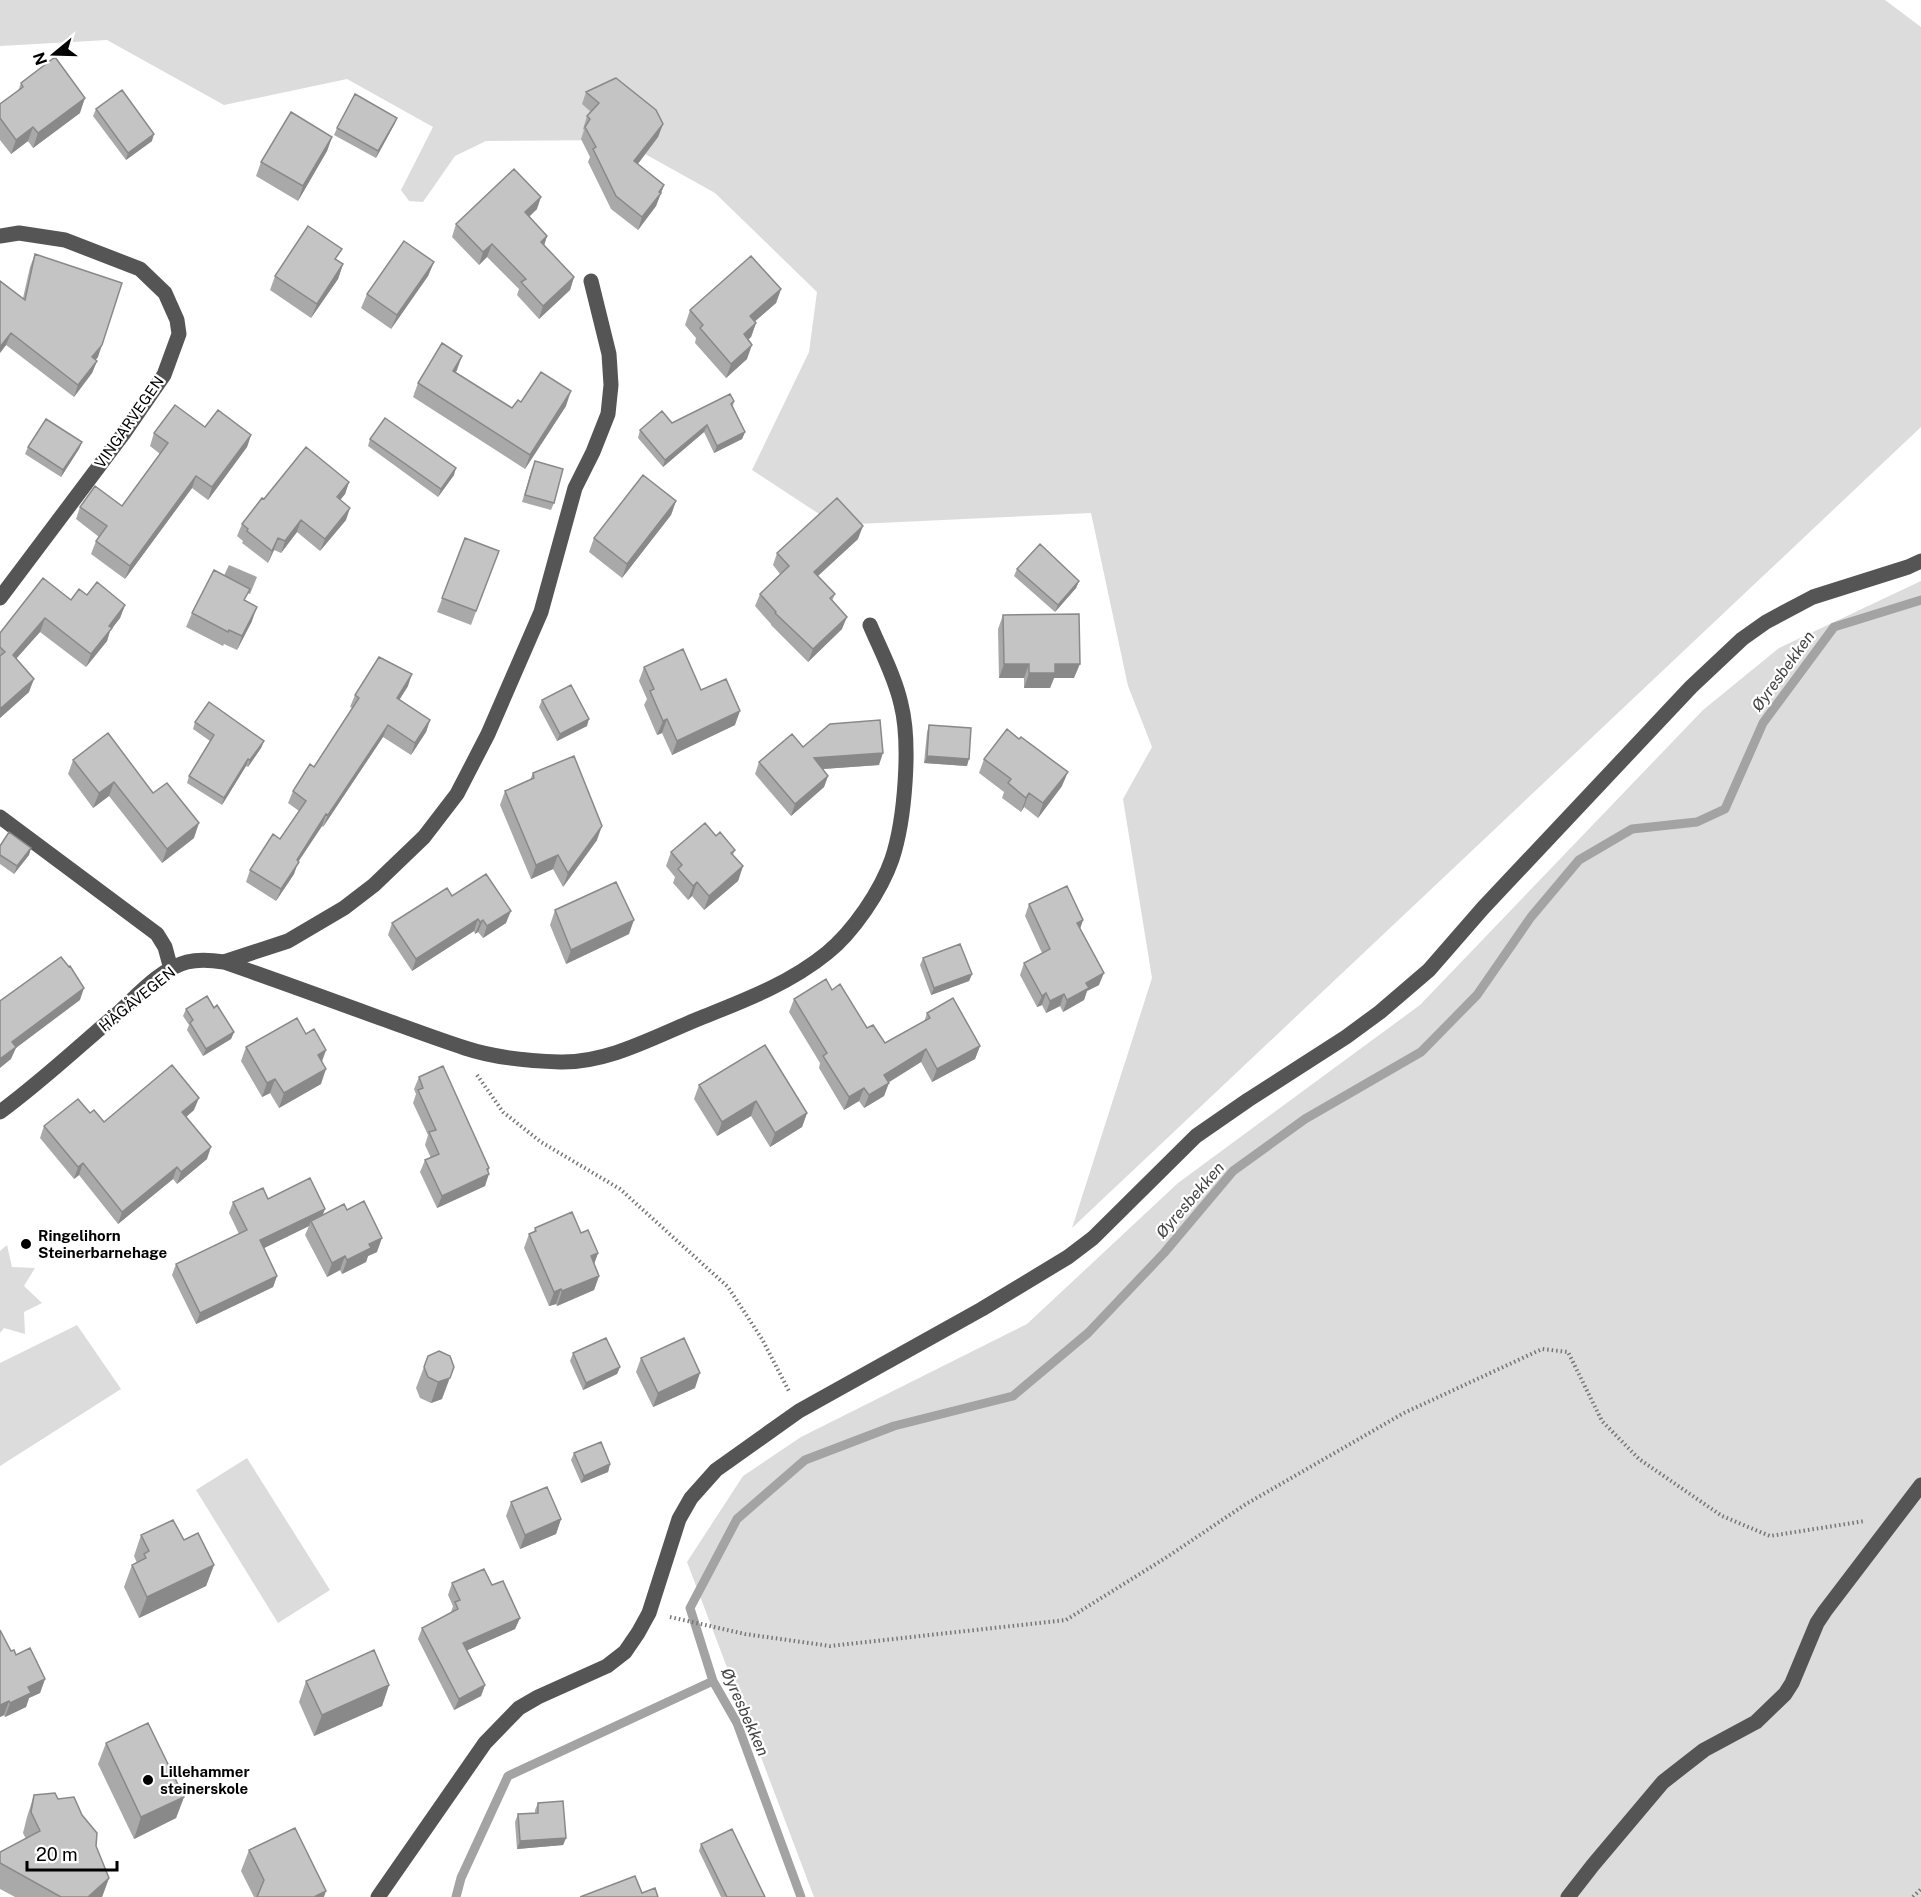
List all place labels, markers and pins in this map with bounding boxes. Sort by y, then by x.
place label: Ringelihorn Steinerbarnehage [38,1227,167,1261]
marker: Ringelihorn Steinerbarnehage [19,1237,33,1251]
place label: Lillehammer steinerskole [160,1763,250,1797]
marker: Lillehammer steinerskole [141,1773,155,1787]

